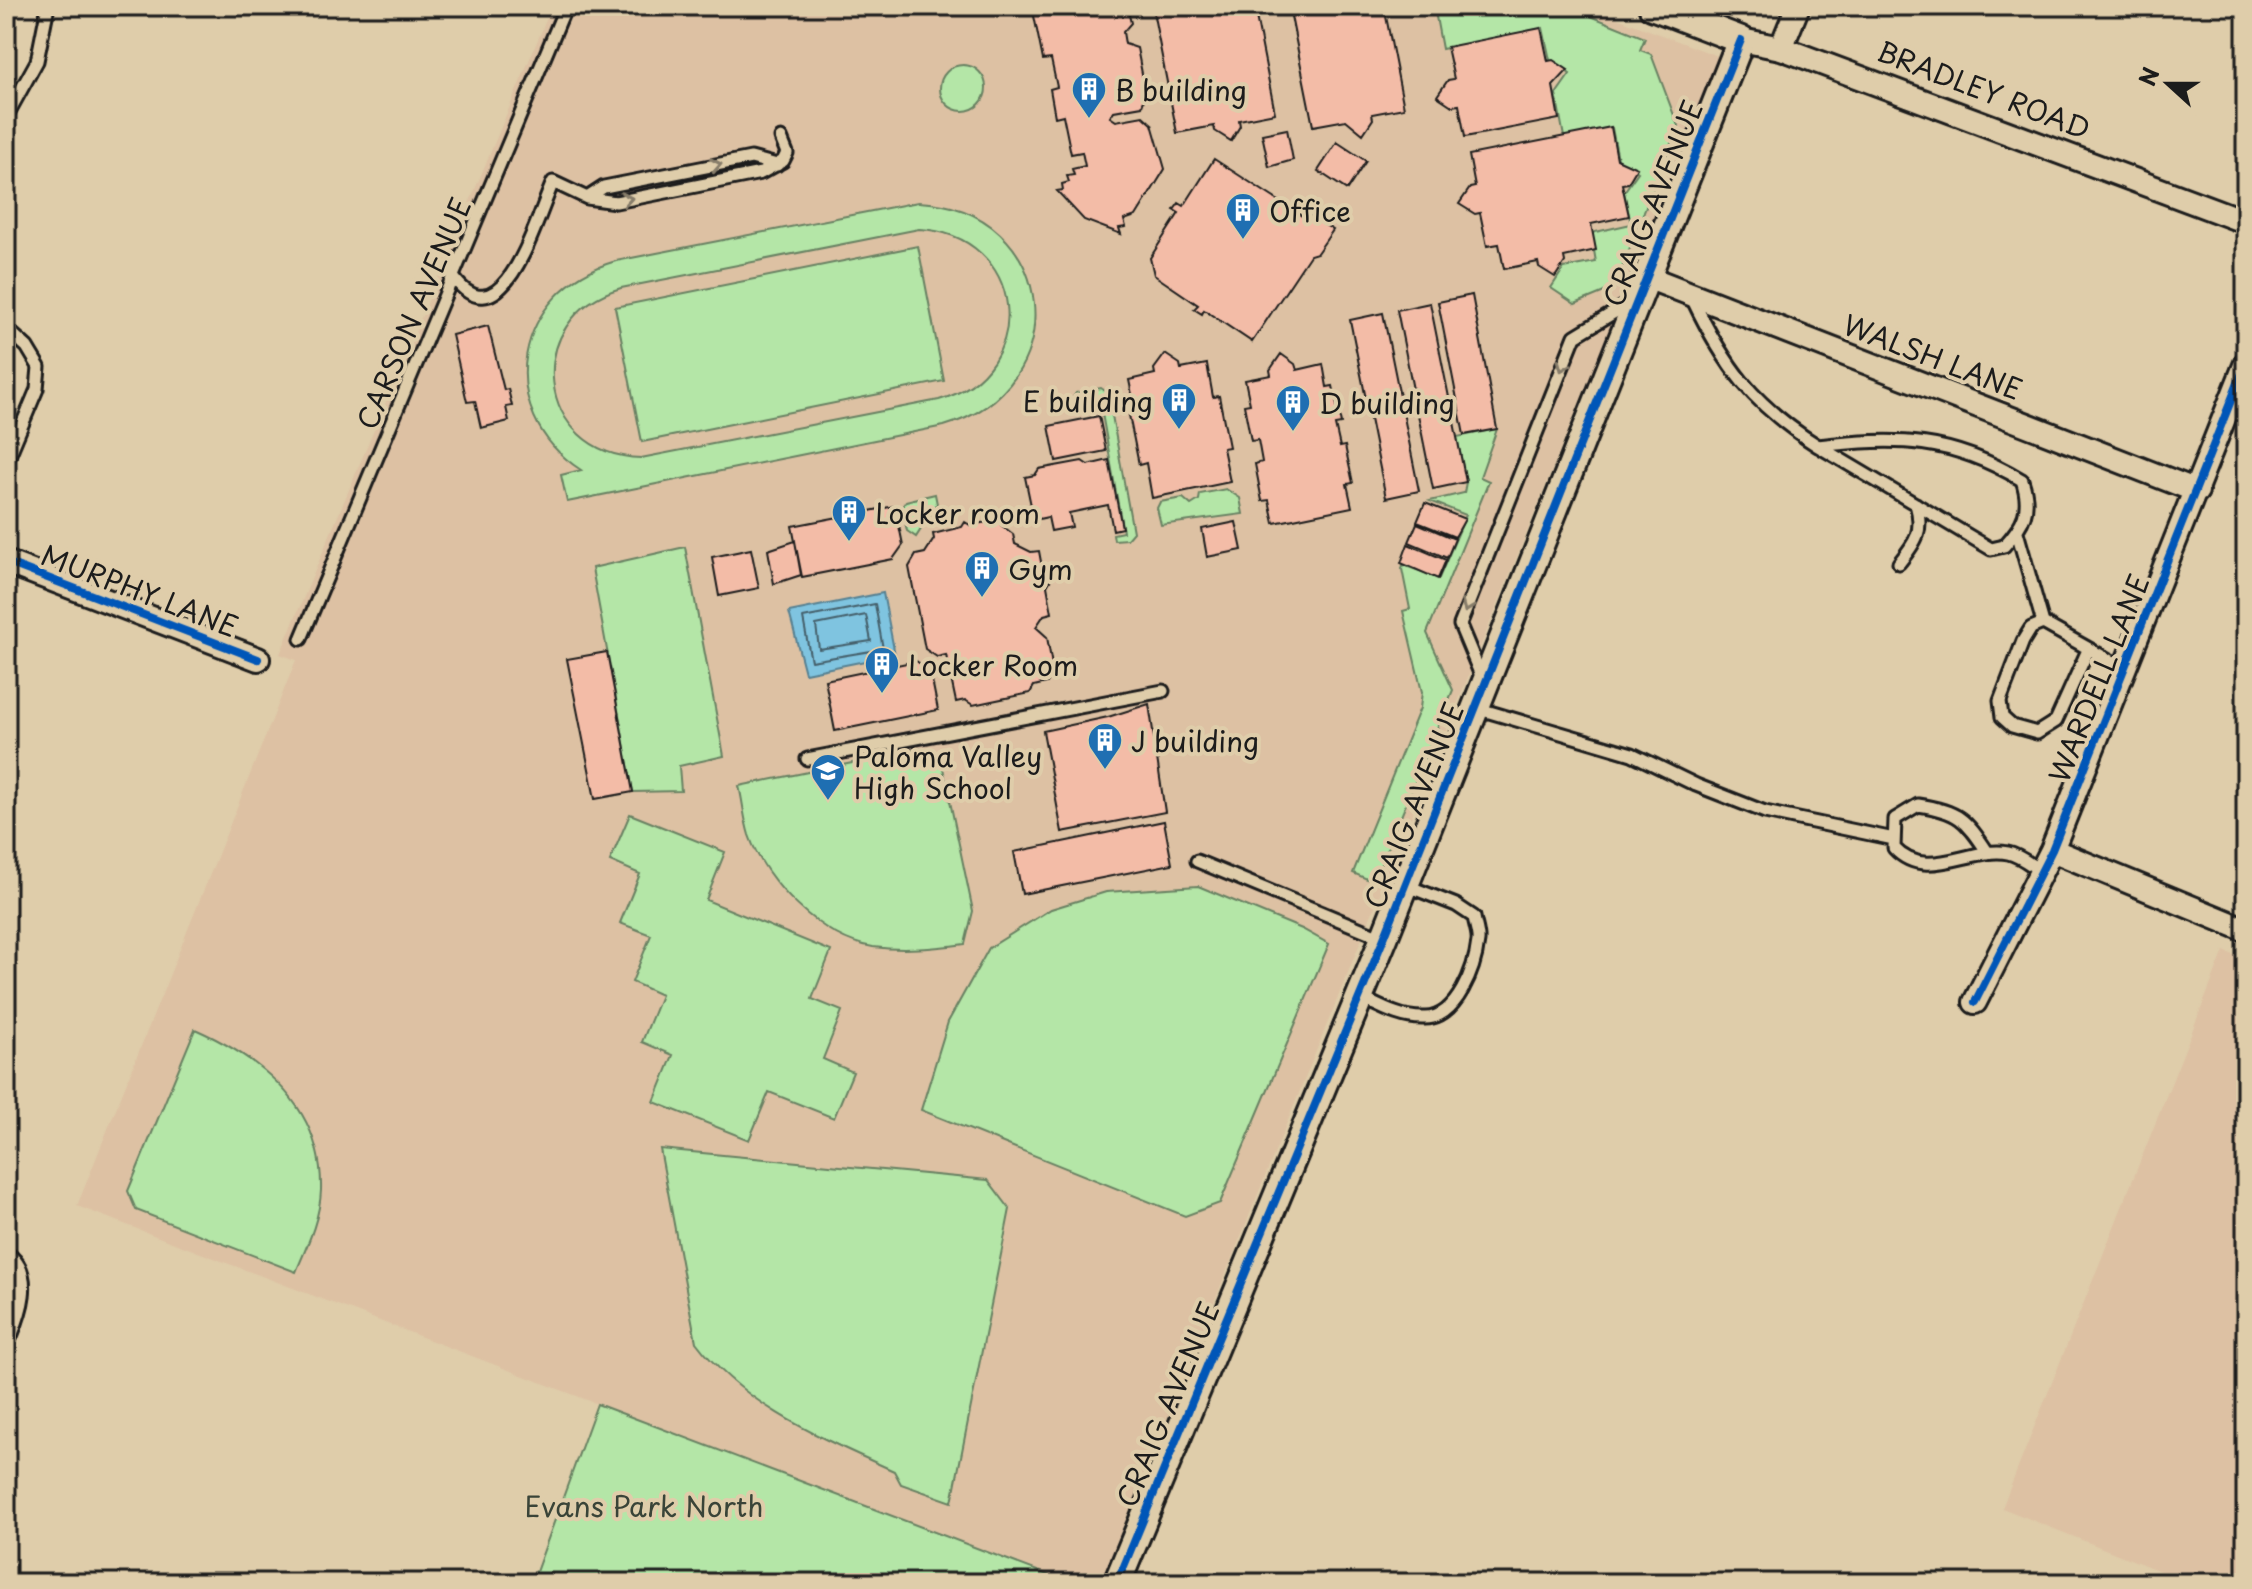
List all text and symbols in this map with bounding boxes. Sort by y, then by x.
street label: BRADLEY ROAD [1871,29,2097,149]
north arrow [2128,44,2208,124]
text: N [2129,62,2166,90]
place label: B building [1115,68,1247,111]
building icon: B building [1070,70,1108,120]
street label: CRAIG AVENUE [1591,93,1713,313]
one-way arrow [709,157,722,174]
place label: Office [1269,189,1351,232]
street label: CARSON AVENUE [345,190,481,436]
one-way arrow [620,191,633,208]
building icon: Office [1224,191,1262,241]
street label: WALSH LANE [1837,302,2029,410]
one-way arrow [1556,358,1573,372]
place label: E building [1023,379,1153,422]
building icon: E building [1160,381,1198,431]
place label: D building [1319,381,1455,424]
building icon: D building [1274,383,1312,433]
place label: Locker room [875,491,1040,534]
building icon: Locker room [830,493,868,543]
street label: MURPHY LANE [35,533,245,647]
place label: Gym [1008,547,1073,590]
building icon: Gym [963,549,1001,599]
street label: WARDELL LANE [2037,567,2159,789]
one-way arrow [1460,599,1476,613]
place label: Locker Room [908,643,1078,686]
building icon: Locker Room [863,645,901,695]
street label: CRAIG AVENUE [1352,695,1474,915]
place label: J building [1131,719,1259,762]
building icon: J building [1086,721,1124,771]
place label: Paloma Valley High School [854,734,1042,809]
school or university icon: Paloma Valley High School [809,752,847,802]
street label: CRAIG AVENUE [1104,1295,1230,1513]
park label: Evans Park North [525,1484,763,1527]

